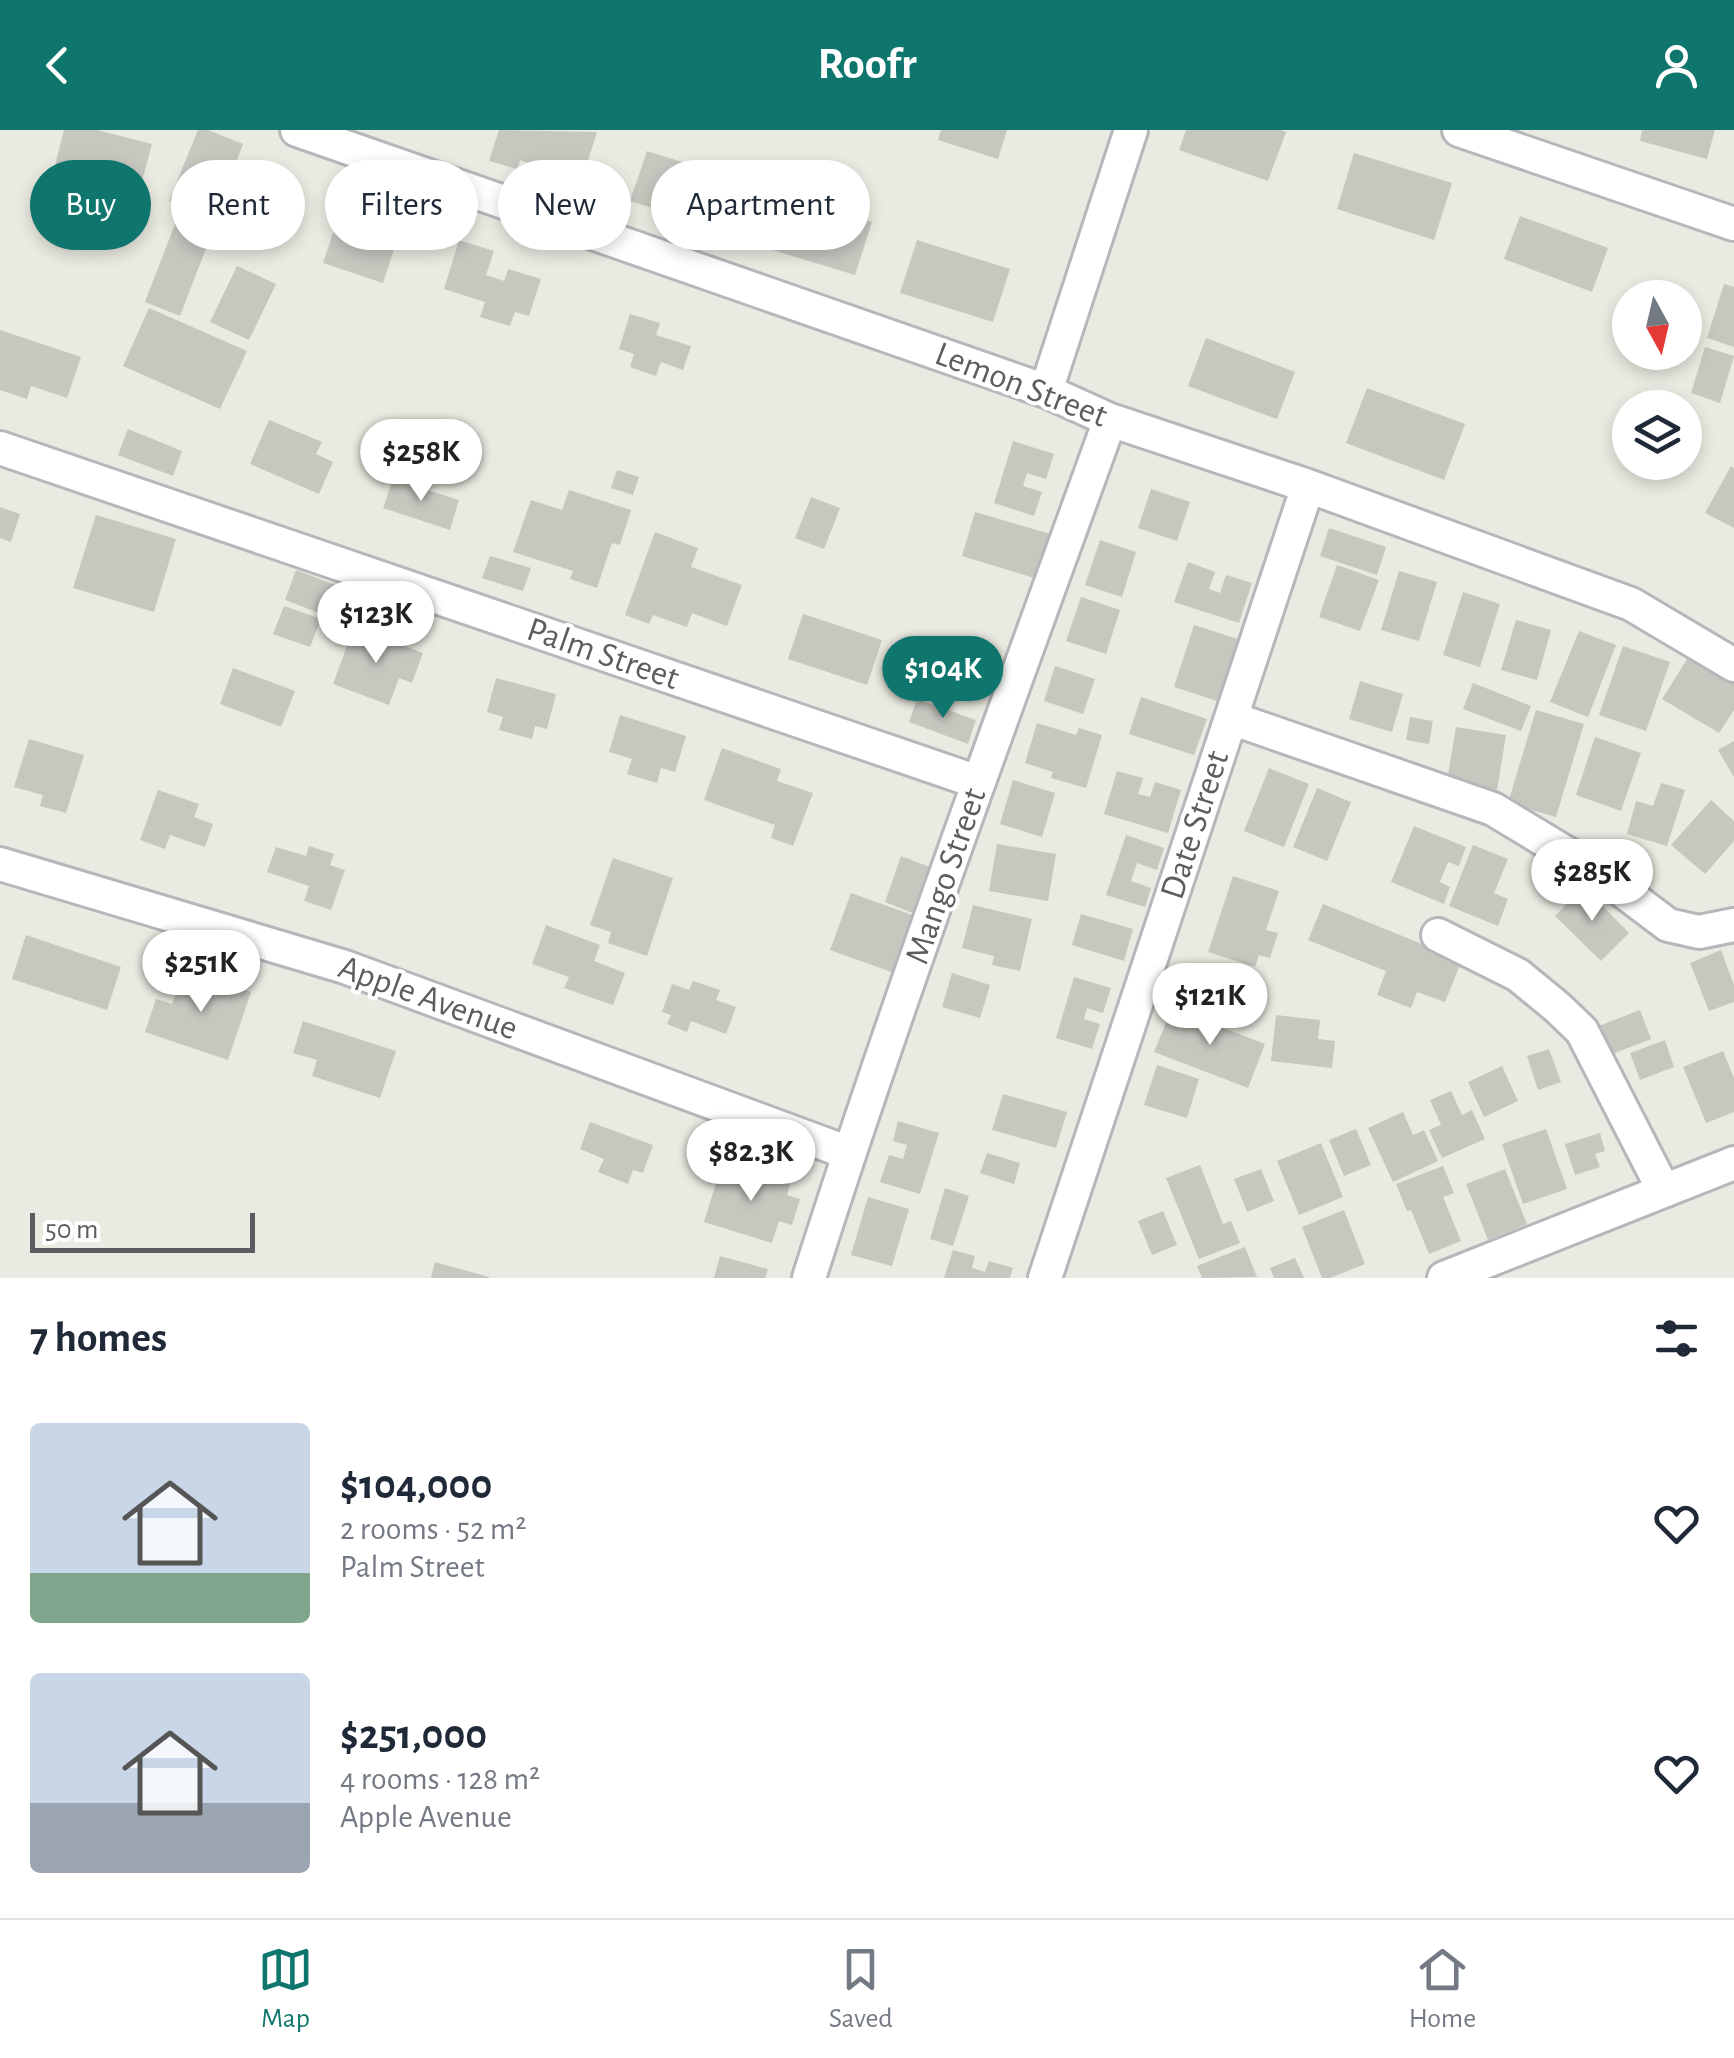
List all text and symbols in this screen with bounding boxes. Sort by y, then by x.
icon: back [30,38,85,93]
icon: person [1649,38,1704,93]
text: Roofr [817,42,917,87]
chip: Buy [30,160,151,250]
chip: Rent [171,160,305,250]
chip: Filters [325,160,478,250]
chip: New [498,160,631,250]
chip: Apartment [651,160,870,250]
north arrow [1612,280,1702,370]
map controls [1612,280,1702,480]
street label: Lemon Street [930,336,1112,434]
button: layers [1612,390,1702,480]
pin: $258K [351,419,491,504]
text: $258K [382,435,460,467]
pin: $123K [306,581,446,666]
text: $123K [339,597,413,629]
street label: Palm Street [522,612,684,696]
pin: $104K [873,636,1013,721]
text: $104K [904,652,982,684]
street label: Date Street [1155,746,1235,904]
street label: Mango Street [900,784,992,968]
pin: $285K [1522,839,1662,924]
text: $285K [1553,855,1631,887]
pin: $251K [131,930,271,1015]
text: $251K [164,946,238,978]
street label: Apple Avenue [334,949,522,1047]
pin: $121K [1140,963,1280,1048]
text: $121K [1174,979,1246,1011]
pin: $82.3K [670,1119,832,1204]
text: $82.3K [708,1135,794,1167]
scale bar [30,1208,255,1252]
text: 50 m [45,1216,99,1244]
icon: filters [1649,1311,1704,1366]
text: 7 homes [30,1317,167,1359]
icon: home [110,1463,230,1583]
text: $104,000 [340,1464,492,1506]
icon: heart [1649,1496,1704,1551]
text: 2 rooms · 52 m² [340,1513,527,1545]
text: Palm Street [340,1551,485,1583]
icon: home [110,1713,230,1833]
text: $251,000 [340,1714,487,1756]
icon: heart [1649,1746,1704,1801]
text: 4 rooms · 128 m² [340,1763,540,1795]
text: Apple Avenue [340,1801,512,1833]
tab: Map [258,1942,313,2036]
tab: Saved [829,1942,893,2036]
tab: Home [1409,1942,1476,2036]

